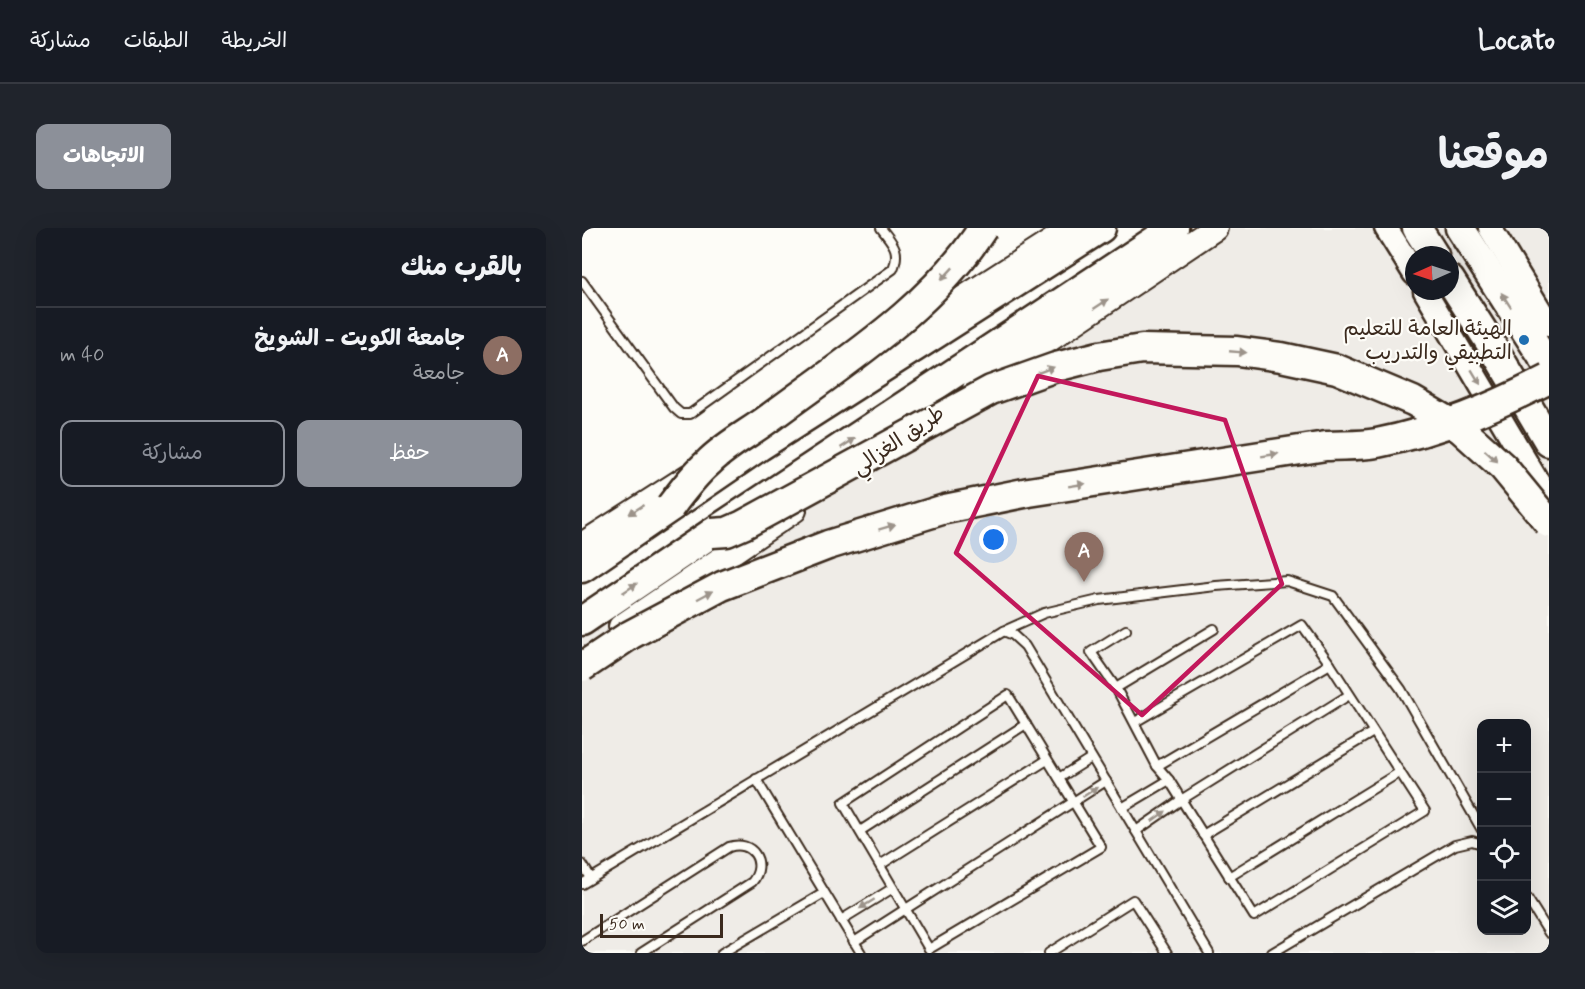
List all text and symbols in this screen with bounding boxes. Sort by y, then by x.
text: Locato [1478,23,1555,60]
text: مشاركة [30,27,91,55]
text: الطبقات [124,27,189,55]
text: الخريطة [222,27,287,55]
button: الاتجاهات [36,124,171,189]
text: موقعنا [1438,129,1549,184]
north arrow [1405,246,1459,300]
text: بالقرب منك [401,251,522,285]
one-way arrow [941,266,954,281]
one-way arrow [1501,292,1512,308]
one-way arrow [1093,299,1109,310]
place label: الهيئة العامة للتعليم التطبيقي والتدريب [1343,315,1512,371]
text: جامعة الكويت - الشويخ [254,325,465,353]
marker: الهيئة العامة للتعليم التطبيقي والتدريب [1517,333,1531,347]
text: 40 m [60,342,104,369]
text: A [496,342,509,369]
one-way arrow [1229,347,1248,357]
text: جامعة [413,360,465,387]
one-way arrow [1037,365,1055,375]
one-way arrow [1470,369,1481,385]
street label: طريق الغزالي [847,400,953,485]
button: مشاركة [60,420,285,487]
button: حفظ [297,420,522,487]
one-way arrow [840,438,856,449]
one-way arrow [1483,449,1498,462]
one-way arrow [1260,450,1279,459]
one-way arrow [1068,480,1087,489]
one-way arrow [628,504,644,515]
one-way arrow [878,521,896,531]
your location [979,525,1008,554]
pin: A [1064,532,1104,582]
one-way arrow [622,582,638,594]
one-way arrow [696,590,713,600]
map controls [1477,719,1531,935]
button: + [1477,719,1531,773]
button: − [1477,773,1531,827]
one-way arrow [1081,786,1098,797]
one-way arrow [1150,810,1166,822]
button: locate [1477,827,1531,881]
button: layers [1477,881,1531,935]
one-way arrow [859,899,875,910]
scale bar [600,911,723,938]
text: 50 m [609,914,645,935]

